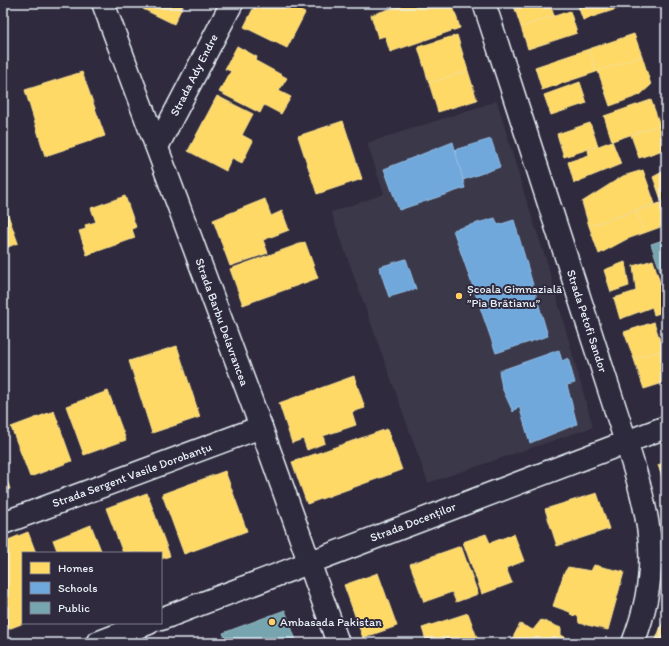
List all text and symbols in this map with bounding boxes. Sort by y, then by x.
street label: Strada Ady Endre [167,31,221,118]
street label: Strada Barbu Delavrancea [192,256,252,389]
street label: Strada Petofi Sandor [564,268,610,374]
place label: Școala Gimnazială ”Pia Brătianu” [467,282,563,310]
marker: Școala Gimnazială ”Pia Brătianu” [454,291,464,301]
street label: Strada Sergent Vasile Dorobanțu [50,439,214,510]
street label: Strada Docenților [368,499,458,545]
legend [22,552,162,624]
text: Homes [58,561,94,575]
text: Schools [58,581,97,595]
text: Public [58,601,90,615]
place label: Ambasada Pakistan [280,615,382,629]
marker: Ambasada Pakistan [267,617,277,627]

